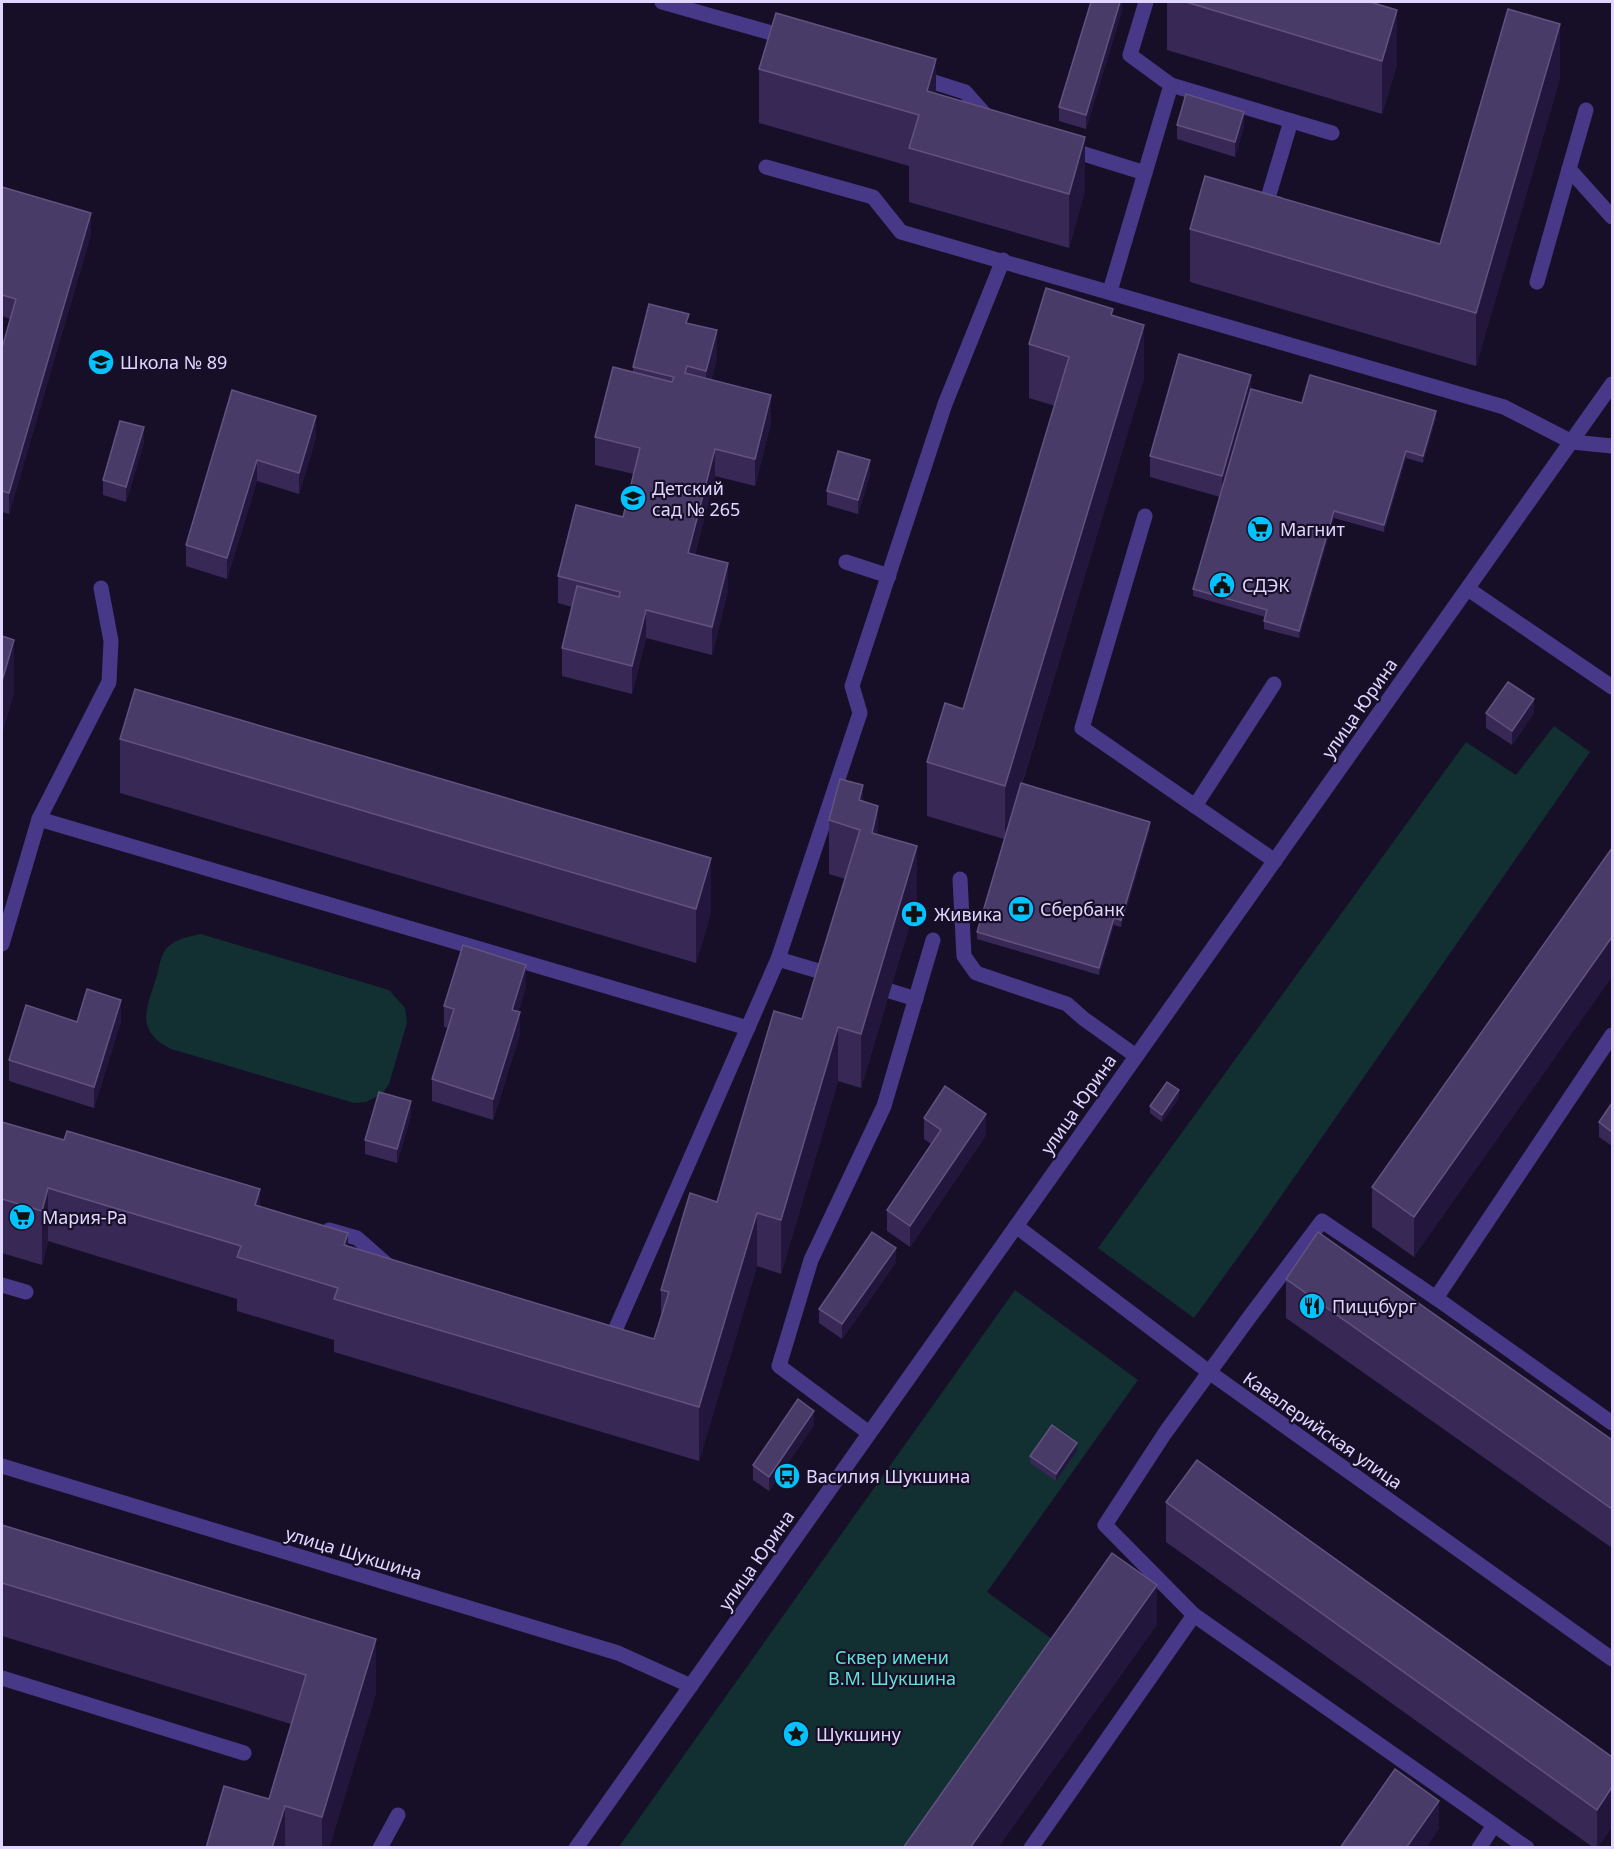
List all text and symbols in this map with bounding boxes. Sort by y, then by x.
school or university icon: Школа № 89 [86,347,116,377]
place label: Школа № 89 [120,350,227,374]
place label: Детский сад № 265 [652,476,740,521]
school or university icon: Детский сад № 265 [618,483,648,513]
supermarket icon: Магнит [1245,514,1275,544]
place label: Магнит [1280,517,1345,541]
public building icon: СДЭК [1207,570,1237,600]
place label: СДЭК [1242,573,1290,597]
street label: улица Юрина [1316,653,1402,763]
bank icon: Сбербанк [1006,894,1036,924]
place label: Сбербанк [1040,897,1125,921]
pharmacy icon: Живика [899,899,929,929]
place label: Живика [934,902,1002,926]
street label: улица Юрина [1035,1049,1121,1159]
supermarket icon: Мария-Ра [7,1202,37,1232]
place label: Мария-Ра [42,1205,127,1229]
restaurant icon: Пиццбург [1297,1291,1327,1321]
place label: Пиццбург [1332,1294,1417,1318]
street label: Кавалерийская улица [1239,1366,1407,1494]
bus stop icon: Василия Шукшина [772,1461,802,1491]
place label: Василия Шукшина [806,1464,970,1488]
street label: улица Юрина [713,1505,799,1615]
street label: улица Шукшина [283,1521,425,1585]
park label: Сквер имени В.М. Шукшина [828,1645,956,1690]
place icon: Шукшину [781,1719,811,1749]
place label: Шукшину [816,1722,902,1746]

